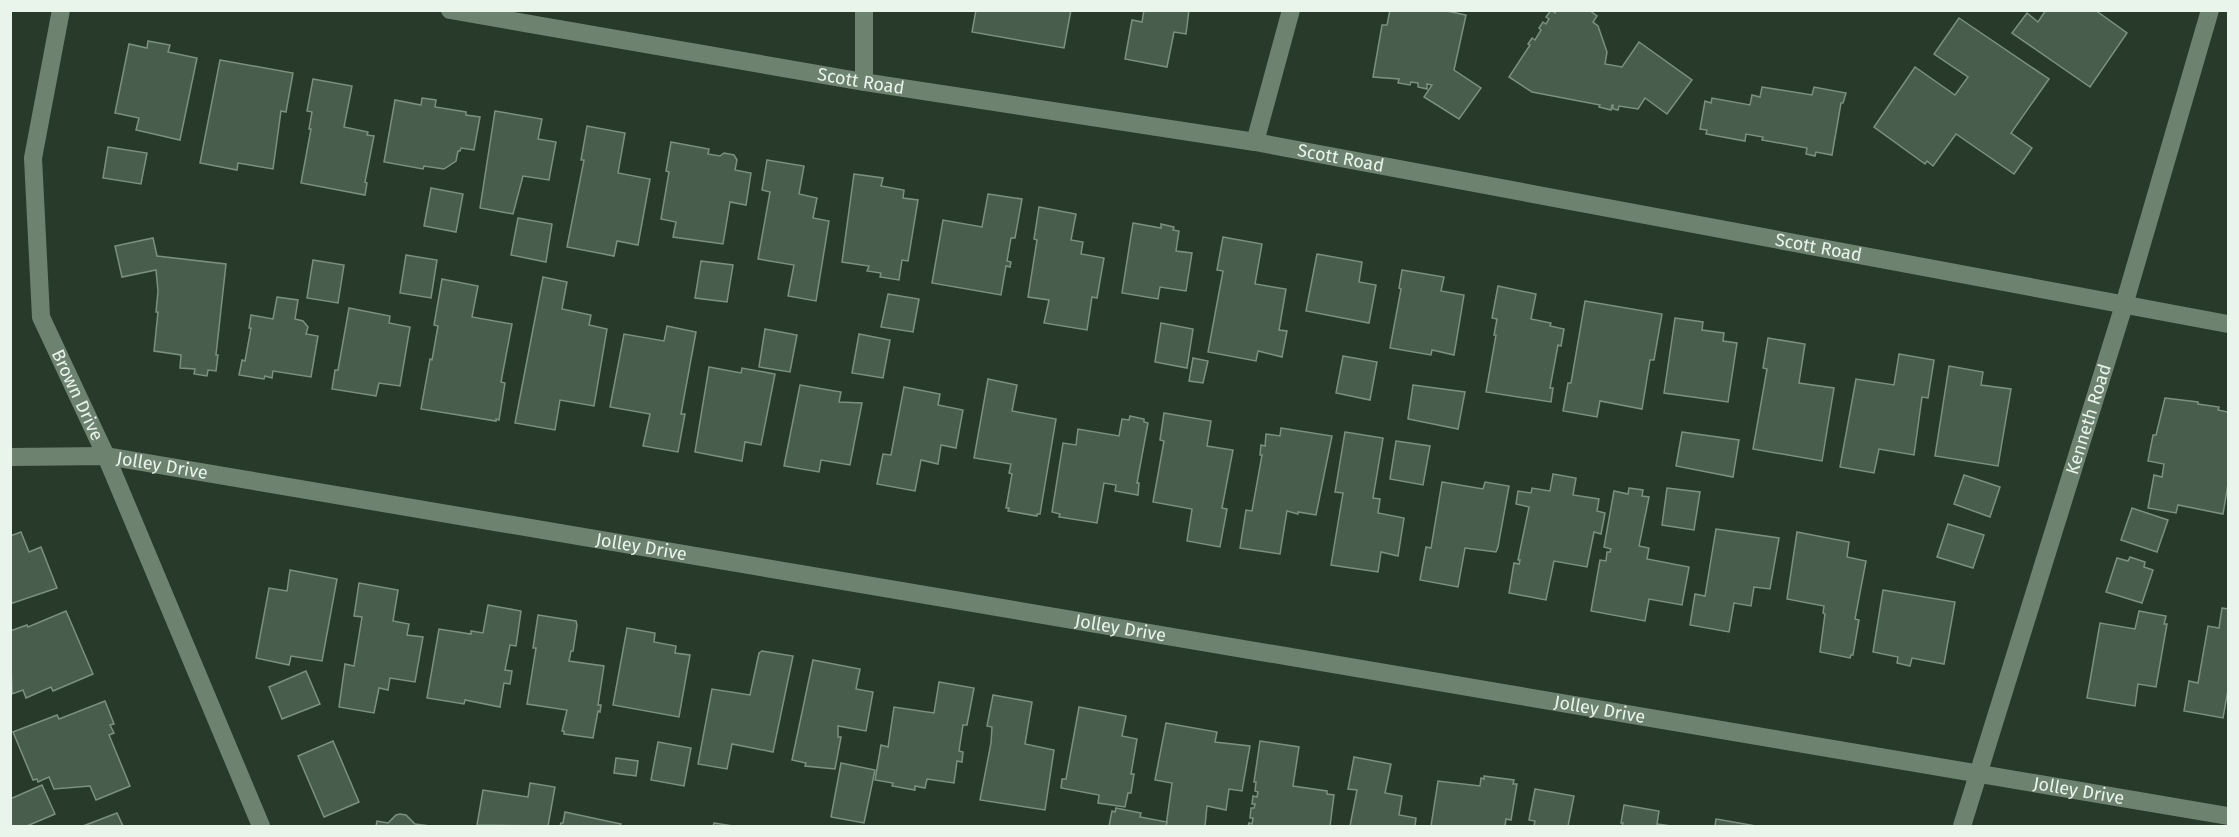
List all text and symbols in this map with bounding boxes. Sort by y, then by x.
street label: Scott Road [816,63,906,99]
street label: Scott Road [1296,139,1386,177]
street label: Scott Road [1773,228,1864,266]
street label: Brown Drive [47,346,108,444]
street label: Kenneth Road [2061,361,2116,477]
street label: Jolley Drive [115,447,209,484]
street label: Jolley Drive [594,528,689,565]
street label: Jolley Drive [1073,610,1168,647]
street label: Jolley Drive [1552,691,1647,728]
street label: Jolley Drive [2032,772,2126,809]

